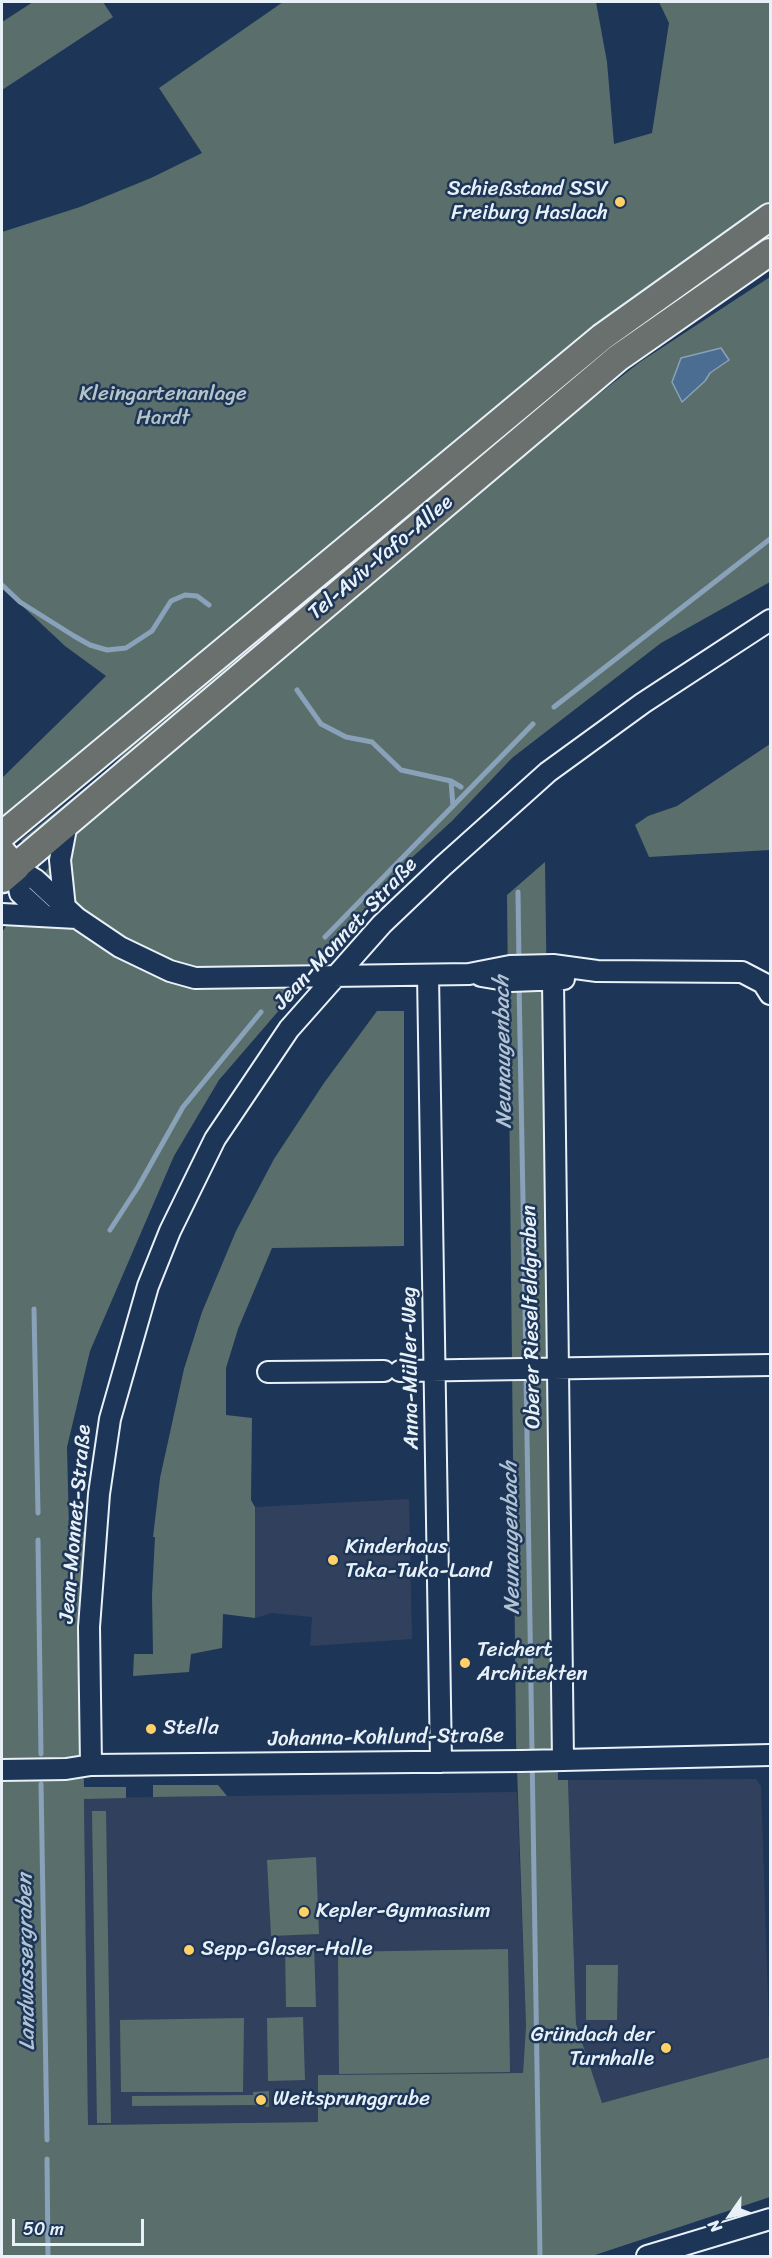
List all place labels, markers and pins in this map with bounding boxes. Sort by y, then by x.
place label: Schießstand SSV Freiburg Haslach [447,177,608,227]
marker: Schießstand SSV Freiburg Haslach [613,195,627,209]
place label: Kinderhaus Taka-Tuka-Land [345,1535,491,1585]
marker: Kinderhaus Taka-Tuka-Land [326,1553,340,1567]
place label: Teichert Architekten [477,1638,588,1688]
marker: Teichert Architekten [458,1656,472,1670]
place label: Stella [163,1716,219,1742]
marker: Stella [144,1722,158,1736]
place label: Kepler-Gymnasium [316,1899,491,1925]
marker: Kepler-Gymnasium [297,1905,311,1919]
place label: Sepp-Glaser-Halle [201,1937,373,1963]
marker: Sepp-Glaser-Halle [182,1943,196,1957]
place label: Gründach der Turnhalle [531,2023,654,2073]
marker: Gründach der Turnhalle [659,2041,673,2055]
place label: Weitsprunggrube [273,2087,430,2113]
marker: Weitsprunggrube [254,2093,268,2107]

